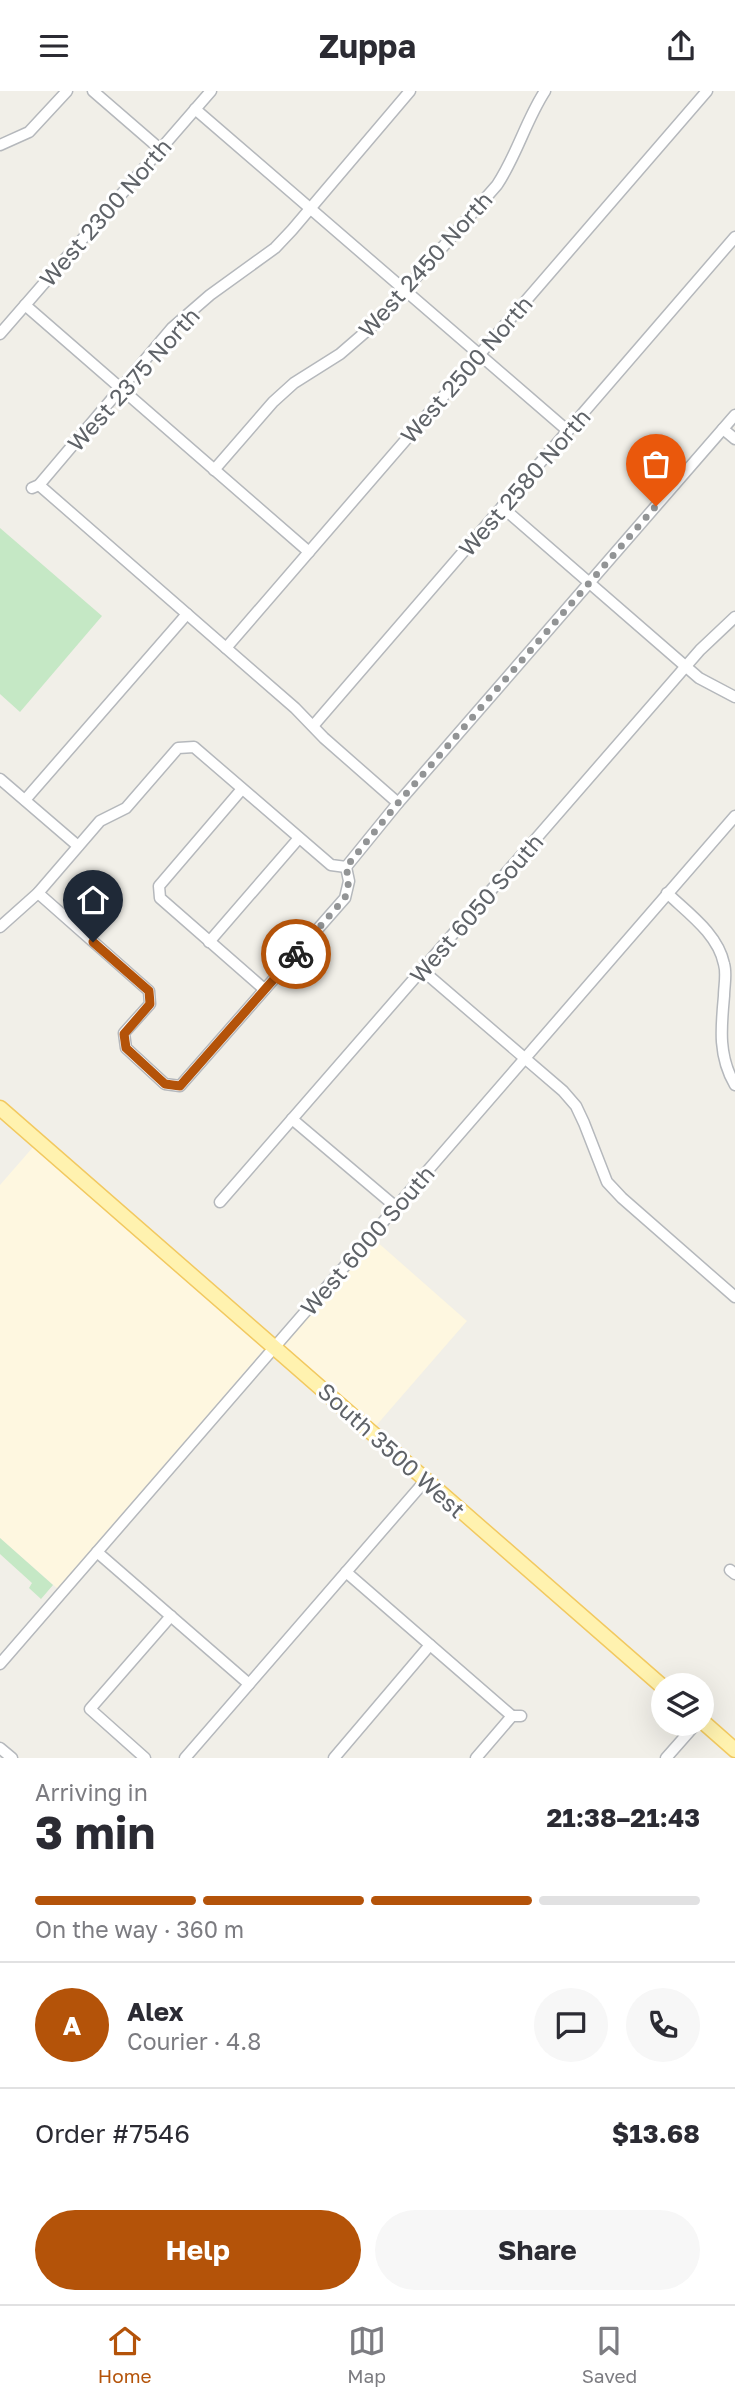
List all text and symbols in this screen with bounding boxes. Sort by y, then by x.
icon: menu [35,27,73,65]
text: Zuppa [319,27,416,65]
icon: share [662,27,700,65]
street label: West 2300 North [33,132,177,292]
street label: West 2450 North [352,185,498,343]
street label: West 2500 North [394,289,538,449]
street label: West 2375 North [61,301,205,457]
street label: West 2580 North [452,402,596,562]
pin [626,434,686,506]
icon: bag [637,445,675,483]
street label: West 6050 South [403,828,549,988]
pin [63,870,123,942]
icon: home [74,881,112,919]
courier [261,919,331,989]
icon: bike [277,935,315,973]
street label: West 6000 South [294,1159,440,1321]
street label: South 3500 West [313,1377,471,1523]
map controls [651,1673,714,1736]
button: layers [651,1673,714,1736]
text: Arriving in [35,1778,148,1806]
text: 21:38–21:43 [546,1802,700,1833]
text: 3 min [35,1804,155,1859]
text: On the way · 360 m [35,1915,244,1943]
button: chat [534,1988,608,2062]
button: phone [626,1988,700,2062]
text: Alex [127,1996,184,2027]
text: A [63,2010,81,2041]
text: Courier · 4.8 [127,2027,261,2055]
text: Order #7546 [35,2118,190,2149]
text: $13.68 [612,2118,700,2149]
button: Help [35,2210,361,2290]
button: Share [375,2210,700,2290]
tab: Home [98,2322,152,2387]
tab: Map [347,2322,386,2387]
tab: Saved [582,2322,637,2387]

